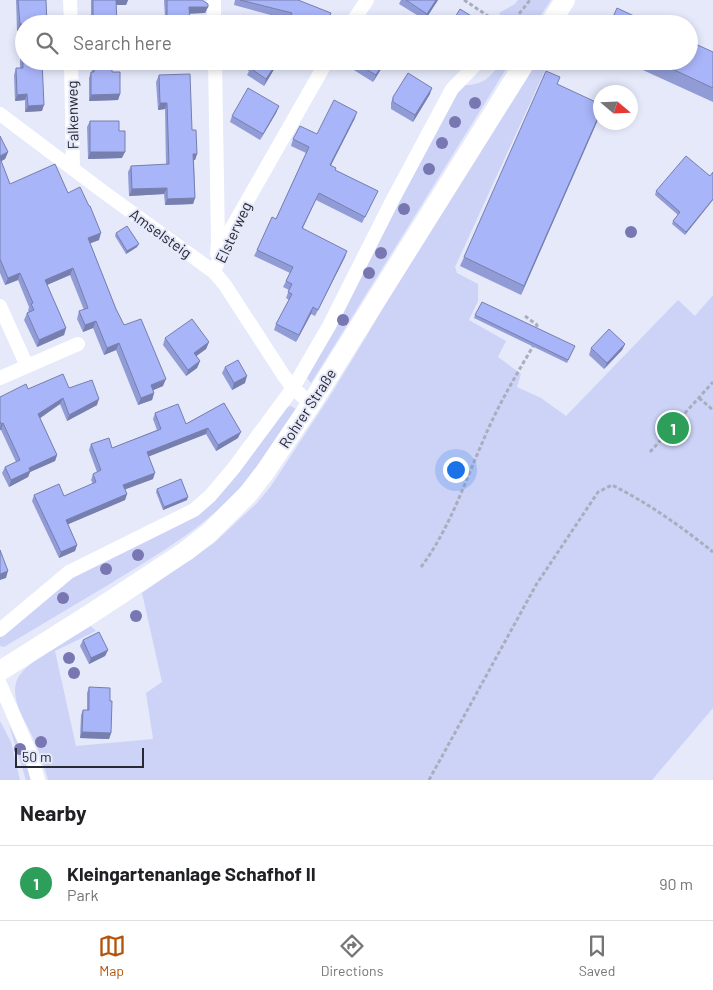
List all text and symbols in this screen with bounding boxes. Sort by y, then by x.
search box [15,15,698,70]
icon: search [33,29,61,57]
text: Search here [73,31,172,54]
street label: Falkenweg [62,80,82,150]
north arrow [593,85,638,130]
street label: Elsterweg [211,199,255,265]
street label: Amselsteig [126,204,196,262]
street label: Rohrer Straße [275,365,339,451]
pin: 1 [657,409,689,447]
your location [443,457,469,483]
scale bar [15,745,144,768]
text: 50 m [22,748,51,765]
text: Nearby [20,800,86,825]
text: Kleingartenanlage Schafhof II [67,862,316,885]
text: 1 [33,874,39,893]
text: 90 m [659,874,693,893]
text: Park [67,885,98,904]
tab: Map [98,932,126,979]
tab: Directions [321,932,383,979]
tab: Saved [579,932,615,979]

